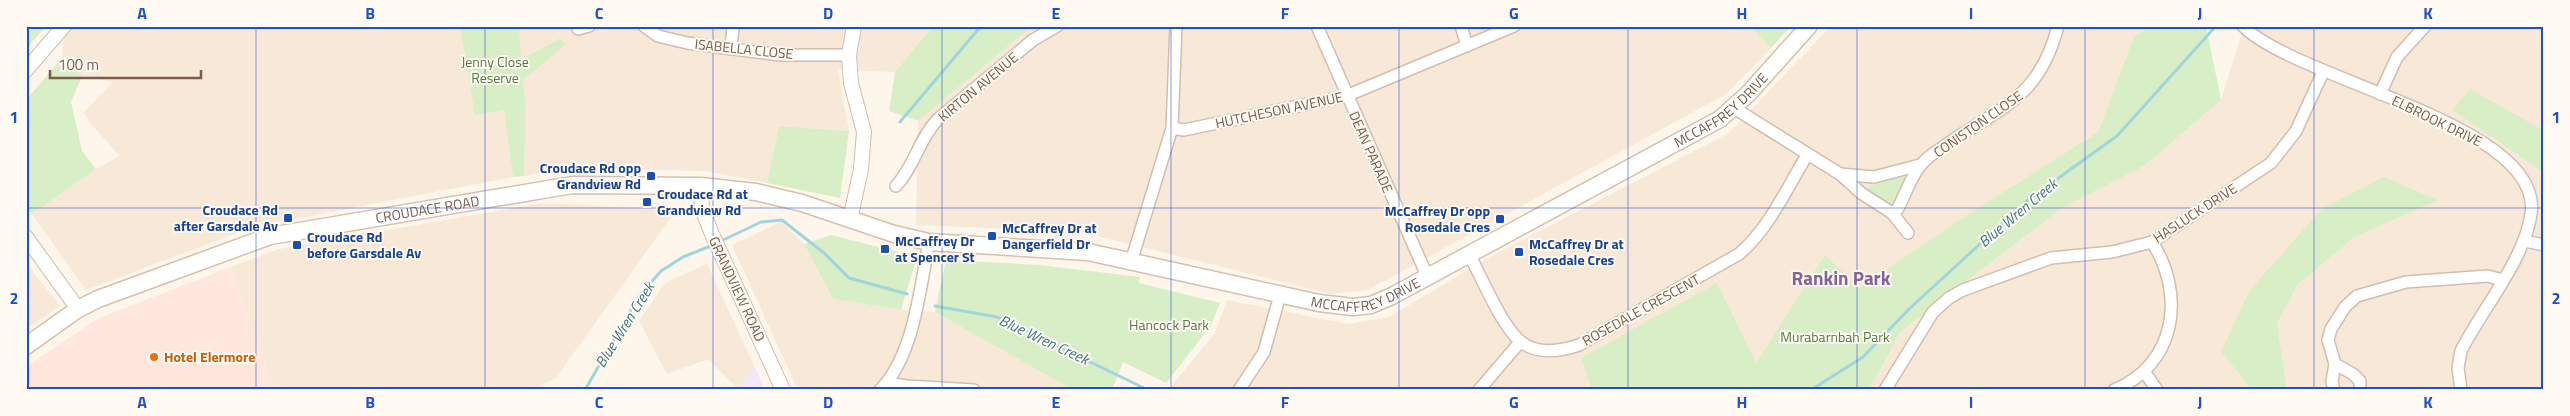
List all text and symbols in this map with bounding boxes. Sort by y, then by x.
text: A [137,1,147,25]
text: B [365,1,375,25]
text: C [595,1,604,25]
text: D [823,1,833,25]
text: E [1052,1,1061,25]
text: F [1281,1,1290,25]
text: G [1509,1,1519,25]
text: H [1737,1,1747,25]
text: I [1969,1,1973,25]
text: J [2198,1,2202,25]
text: K [2423,1,2433,25]
street label: ISABELLA CLOSE [694,33,795,64]
street label: KIRTON AVENUE [933,47,1022,126]
scale bar [50,48,201,80]
park label: Jenny Close Reserve [461,51,529,88]
text: 100 m [58,53,99,76]
street label: MCCAFFREY DRIVE [1670,68,1773,152]
street label: CONISTON CLOSE [1929,85,2027,162]
street label: HUTCHESON AVENUE [1213,86,1345,133]
street label: ELBROOK DRIVE [2388,90,2486,152]
text: 1 [10,105,18,129]
text: 1 [2552,105,2560,129]
street label: DEAN PARADE [1344,108,1399,196]
place label: Croudace Rd opp Grandview Rd [540,157,641,194]
marker: Croudace Rd opp Grandview Rd [645,170,657,182]
water label: Blue Wren Creek [1973,171,2064,253]
street label: HASLUCK DRIVE [2149,177,2241,248]
place label: Croudace Rd at Grandview Rd [657,183,748,220]
street label: CROUDACE ROAD [374,190,481,228]
marker: Croudace Rd at Grandview Rd [641,196,653,208]
place label: Croudace Rd after Garsdale Av [174,199,278,236]
place label: McCaffrey Dr opp Rosedale Cres [1385,200,1490,237]
marker: Croudace Rd after Garsdale Av [282,212,294,224]
marker: McCaffrey Dr opp Rosedale Cres [1494,213,1506,225]
place label: McCaffrey Dr at Dangerfield Dr [1002,217,1097,254]
place label: Croudace Rd before Garsdale Av [307,226,421,263]
place label: McCaffrey Dr at Spencer St [895,230,975,267]
marker: McCaffrey Dr at Dangerfield Dr [986,230,998,242]
street label: GRANDVIEW ROAD [704,233,771,345]
place label: McCaffrey Dr at Rosedale Cres [1529,233,1624,270]
marker: Croudace Rd before Garsdale Av [291,239,303,251]
marker: McCaffrey Dr at Spencer St [879,243,891,255]
marker: McCaffrey Dr at Rosedale Cres [1513,246,1525,258]
district label: Rankin Park [1792,263,1891,292]
street label: ROSEDALE CRESCENT [1578,268,1704,351]
street label: MCCAFFREY DRIVE [1309,272,1424,317]
water label: Blue Wren Creek [589,276,661,372]
text: 2 [10,286,18,310]
text: 2 [2552,286,2560,310]
water label: Blue Wren Creek [996,309,1095,371]
park label: Hancock Park [1129,314,1209,335]
park label: Murabarnbah Park [1780,326,1890,347]
place label: Hotel Elermore [164,346,255,367]
marker: Hotel Elermore [148,351,160,363]
text: A [137,390,147,414]
text: B [365,390,375,414]
text: C [595,390,604,414]
text: D [823,390,833,414]
text: E [1052,390,1061,414]
text: F [1281,390,1290,414]
text: G [1509,390,1519,414]
text: H [1737,390,1747,414]
text: I [1969,390,1973,414]
text: J [2198,390,2202,414]
text: K [2423,390,2433,414]

